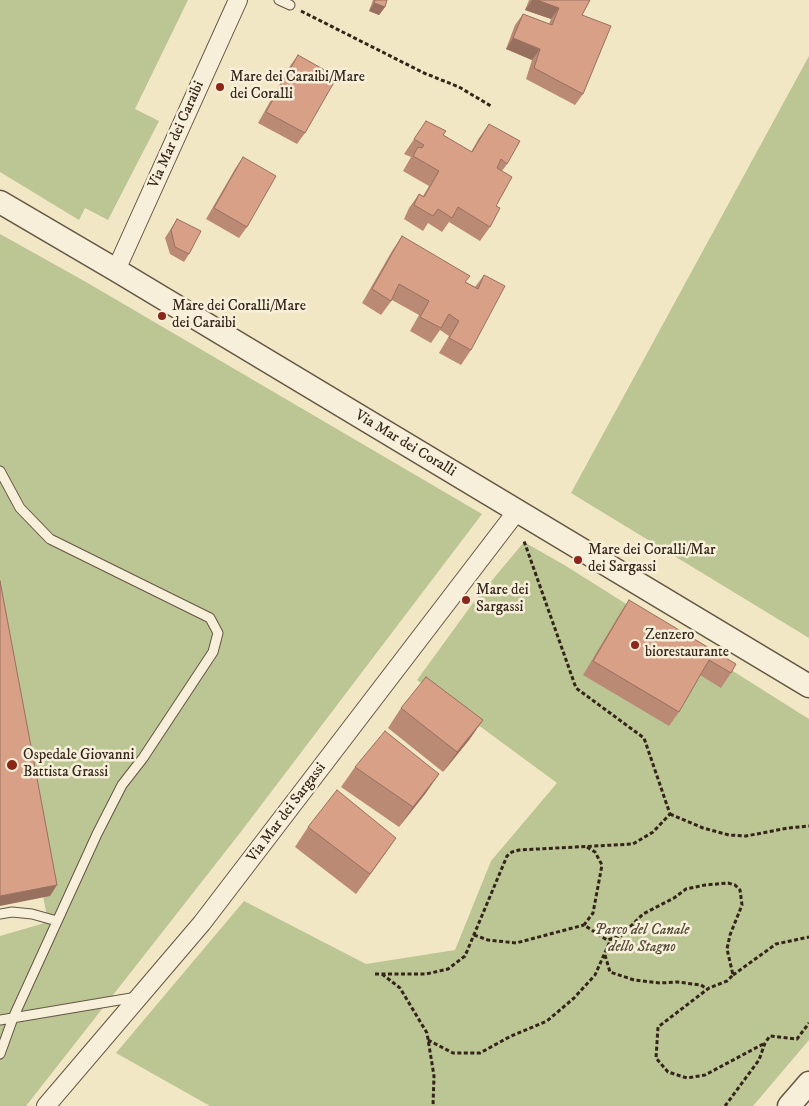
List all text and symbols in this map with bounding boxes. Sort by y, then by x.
place label: Mare dei Caraibi/Mare dei Coralli [230,69,365,104]
street label: Via Mar dei Caraibi [145,79,209,191]
marker: Mare dei Caraibi/Mare dei Coralli [214,81,226,93]
place label: Mare dei Coralli/Mare dei Caraibi [172,298,306,333]
marker: Mare dei Coralli/Mare dei Caraibi [156,310,168,322]
street label: Via Mar dei Coralli [351,407,459,481]
place label: Mare dei Coralli/Mar dei Sargassi [588,542,716,577]
marker: Mare dei Coralli/Mar dei Sargassi [572,554,584,566]
place label: Mare dei Sargassi [476,582,529,617]
marker: Mare dei Sargassi [460,594,472,606]
place label: Zenzero biorestaurante [645,627,729,662]
marker: Zenzero biorestaurante [629,639,641,651]
place label: Ospedale Giovanni Battista Grassi [23,747,134,782]
marker: Ospedale Giovanni Battista Grassi [5,758,19,772]
street label: Via Mar dei Sargassi [244,760,330,866]
park label: Parco del Canale dello Stagno [595,922,689,957]

